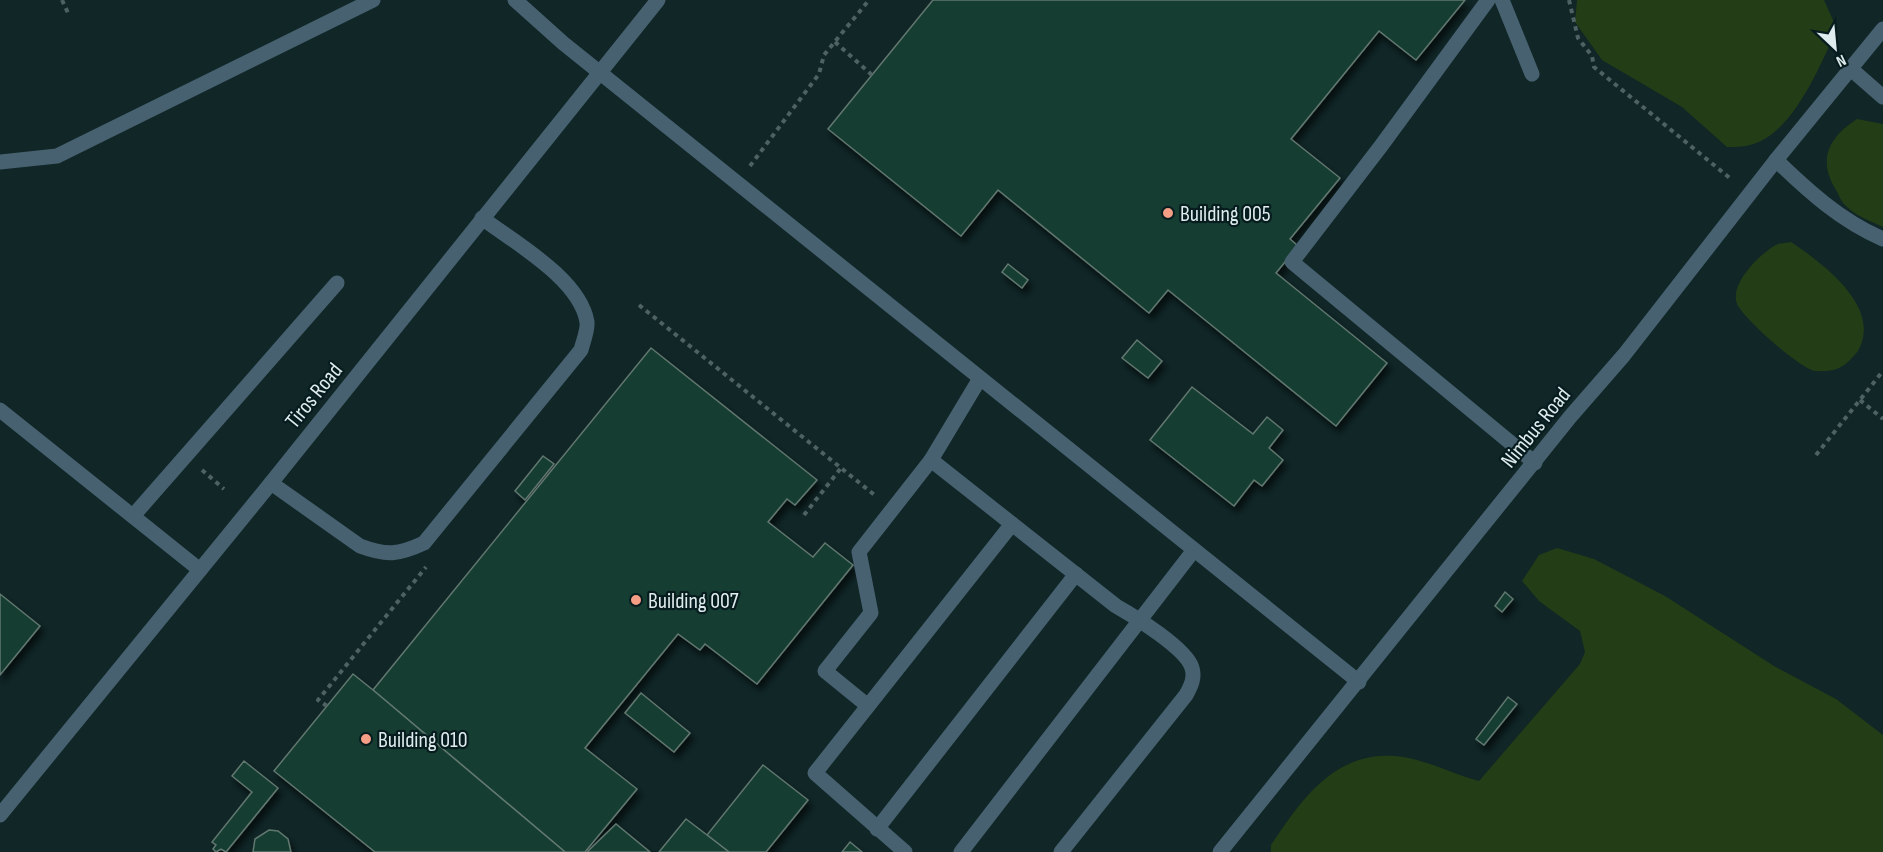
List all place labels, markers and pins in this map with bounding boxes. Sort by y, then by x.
place label: Building 005 [1180,201,1271,228]
marker: Building 005 [1161,206,1175,220]
place label: Building 007 [648,588,739,615]
marker: Building 007 [629,593,643,607]
place label: Building 010 [378,727,467,754]
marker: Building 010 [359,732,373,746]

